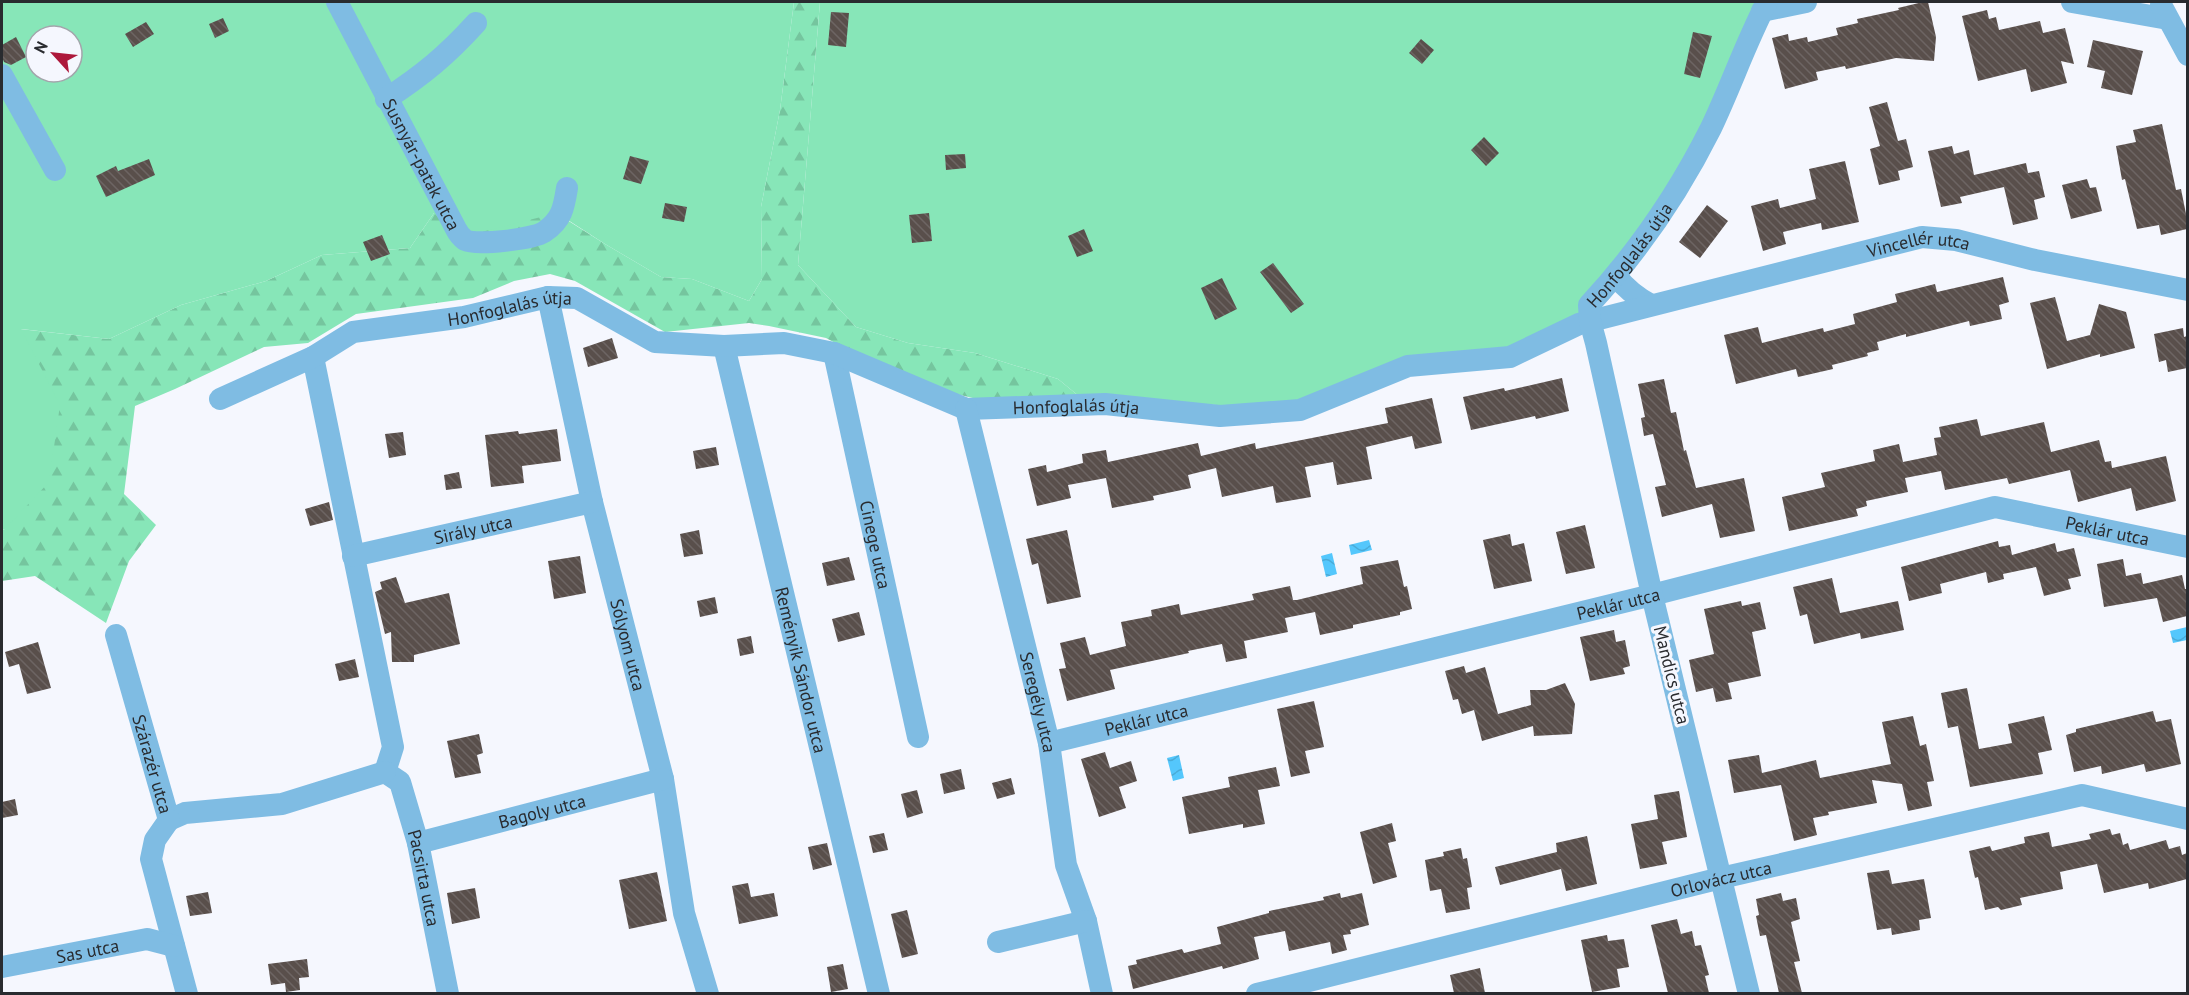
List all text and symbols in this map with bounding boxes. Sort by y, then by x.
north arrow [24,24,84,84]
text: N [29,38,52,56]
street label: Susnyár-patak utca [378,94,466,234]
street label: Honfoglalás útja [1581,198,1677,312]
street label: Vincellér utca [1863,225,1973,262]
street label: Honfoglalás útja [446,285,572,331]
street label: Honfoglalás útja [1012,392,1141,419]
street label: Cinege utca [855,498,897,591]
street label: Sirály utca [431,509,515,549]
street label: Peklár utca [2064,510,2152,550]
street label: Peklár utca [1574,582,1662,625]
street label: Reményik Sándor utca [770,584,832,755]
street label: Sólyom utca [606,596,651,693]
street label: Mandics utca [1649,623,1695,727]
street label: Seregély utca [1015,649,1062,754]
street label: Peklár utca [1102,698,1190,740]
street label: Szárazér utca [128,712,178,816]
street label: Bagoly utca [496,788,588,833]
street label: Pacsirta utca [403,827,446,928]
street label: Orlovácz utca [1668,855,1774,902]
street label: Sas utca [54,933,121,968]

